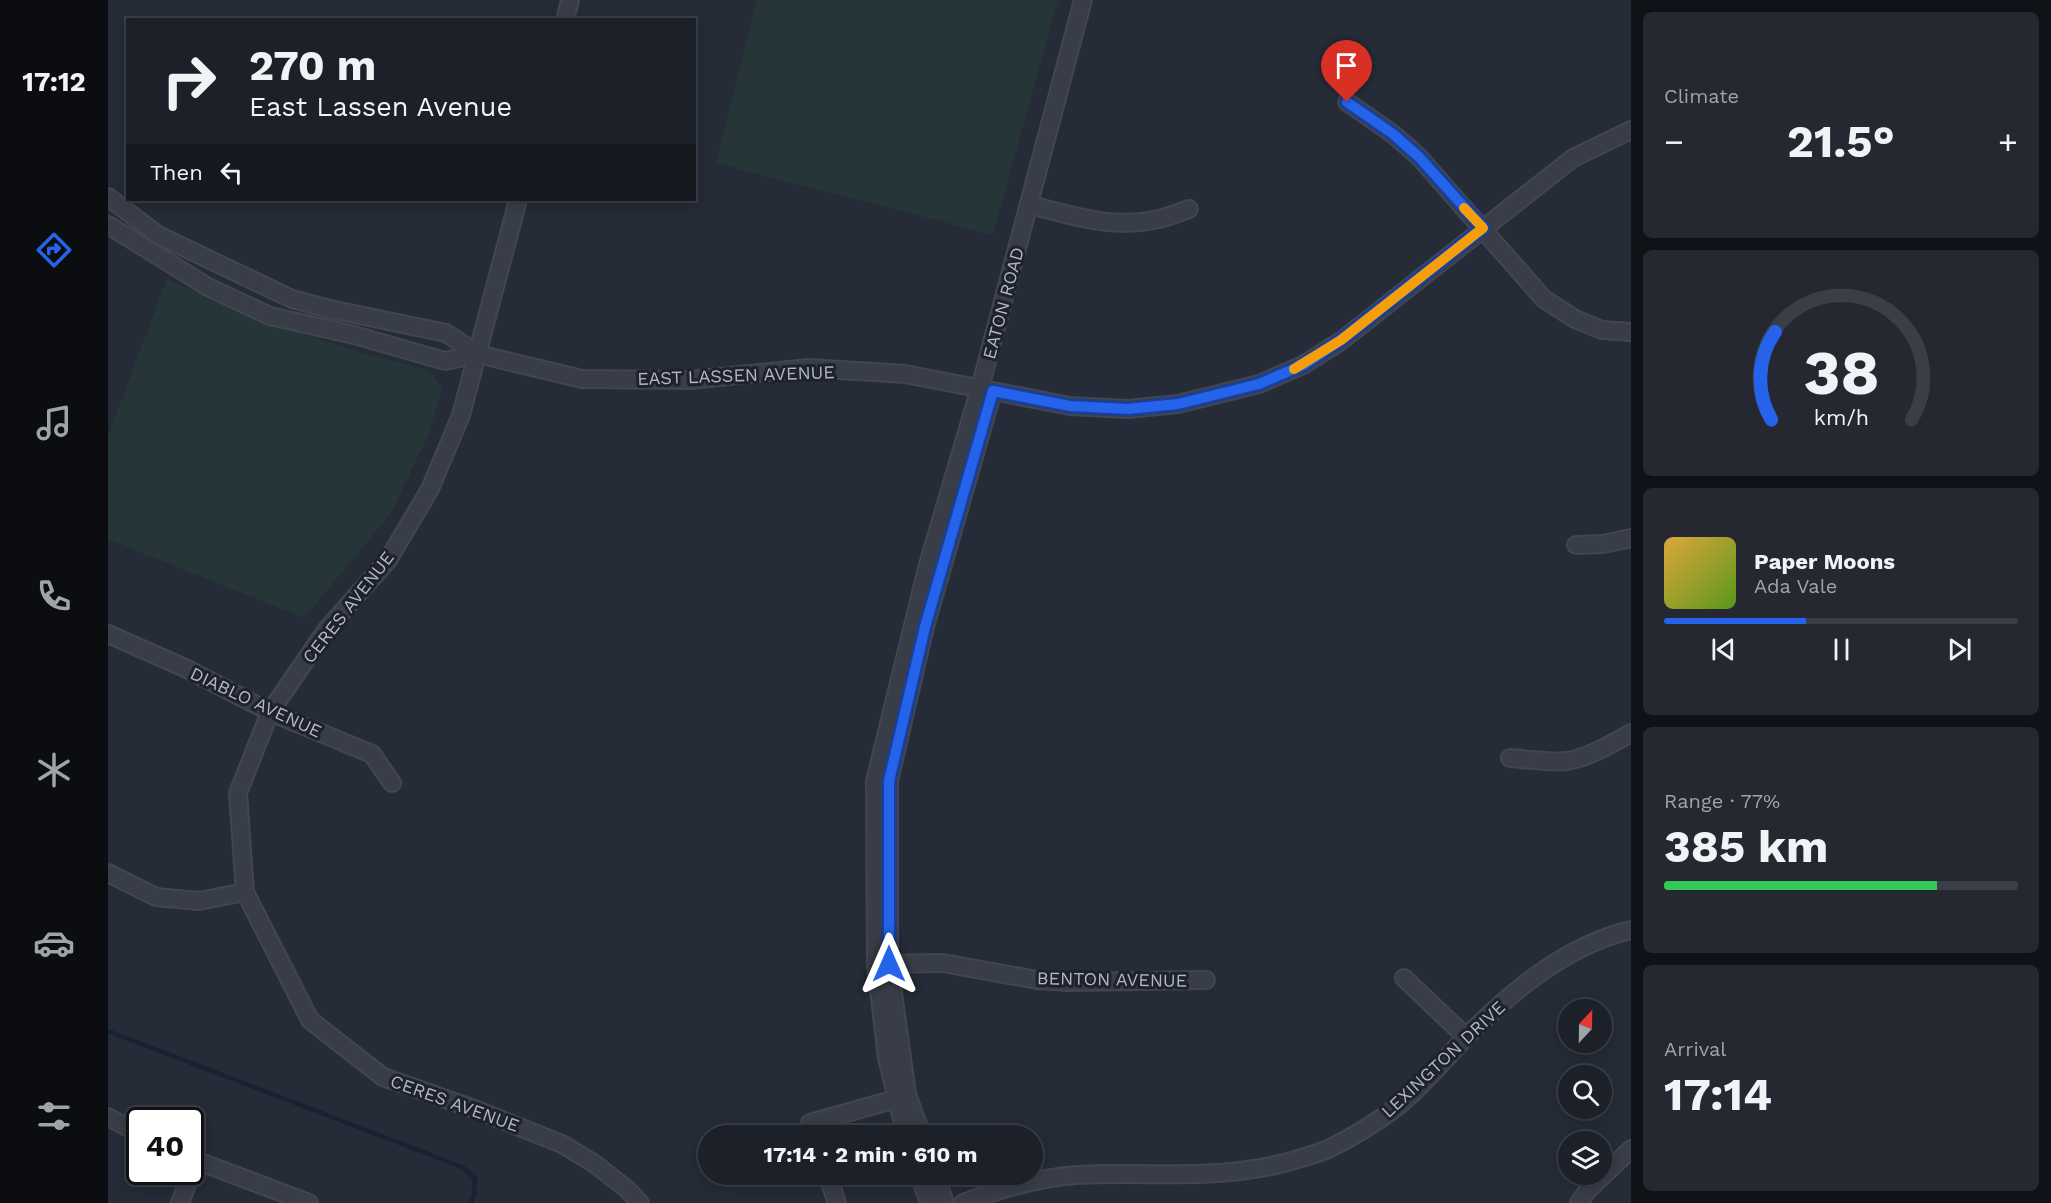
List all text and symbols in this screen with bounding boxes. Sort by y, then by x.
pin [1321,40,1372,102]
text: 270 m [249,41,376,90]
icon: right [150,42,228,120]
icon: arrive [1330,49,1363,82]
text: 17:12 [22,66,86,98]
text: Climate [1664,84,1739,108]
text: East Lassen Avenue [249,91,512,123]
text: 21.5° [1787,115,1895,168]
text: − [1664,122,1684,161]
text: + [1998,122,2018,161]
icon: left [215,156,248,189]
text: Then [150,160,203,185]
icon: directions [33,229,75,271]
street label: EATON ROAD [978,245,1028,361]
text: 38 [1803,336,1879,409]
street label: EAST LASSEN AVENUE [637,361,835,389]
icon: music [33,402,75,444]
text: km/h [1813,406,1869,431]
street label: CERES AVENUE [298,547,398,667]
text: Paper Moons [1754,549,1895,574]
text: Ada Vale [1754,574,1837,598]
icon: phone [33,575,75,617]
icon: previous [1707,633,1740,666]
icon: pause [1825,633,1858,666]
icon: next [1943,633,1976,666]
street label: DIABLO AVENUE [187,662,325,742]
icon: climate [33,749,75,791]
text: Range · 77% [1664,789,1780,813]
text: 385 km [1664,820,1828,873]
icon: car [33,922,75,964]
position arrow [857,932,921,996]
street label: BENTON AVENUE [1037,967,1187,991]
street label: LEXINGTON DRIVE [1377,996,1509,1122]
north arrow [1558,999,1612,1053]
map controls [1558,999,1612,1185]
text: Arrival [1664,1037,1726,1061]
button: search [1558,1065,1612,1119]
text: 17:14 [1664,1068,1772,1121]
street label: CERES AVENUE [388,1070,522,1136]
icon: filters [33,1095,75,1137]
speed limit sign: 40 [126,1107,204,1185]
button: layers [1558,1131,1612,1185]
text: 17:14 · 2 min · 610 m [764,1142,977,1167]

